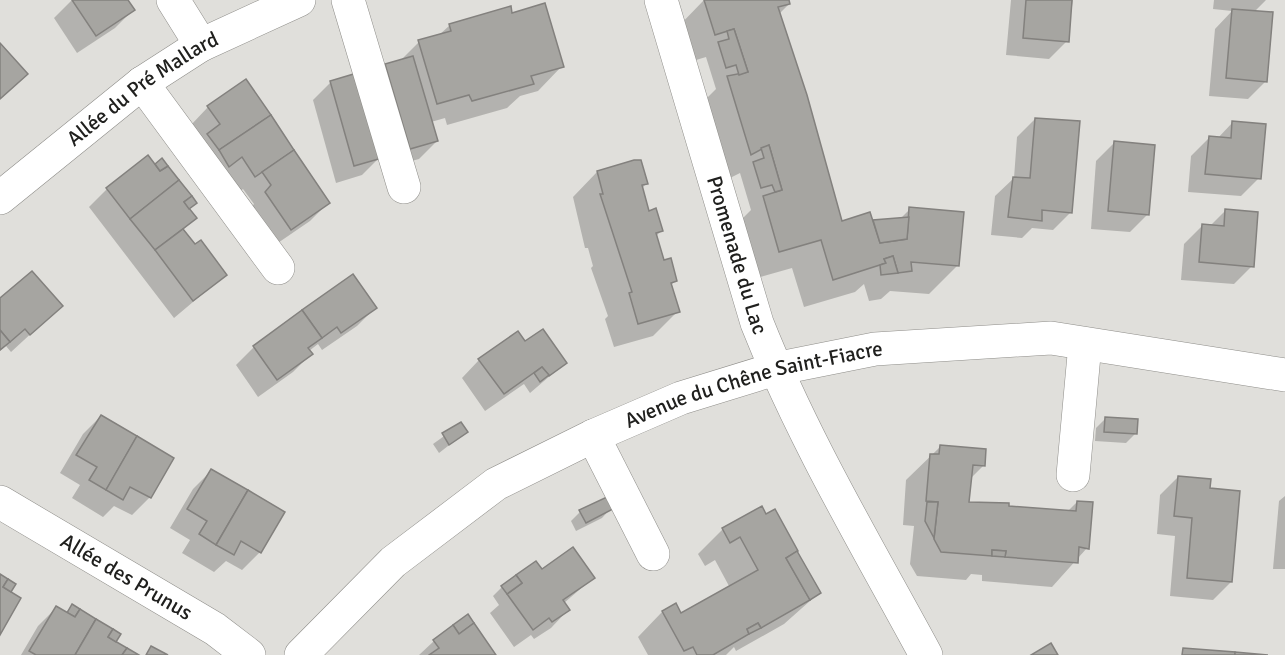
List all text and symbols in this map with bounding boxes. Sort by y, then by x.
street label: Allée du Pré Mallard [61,26,222,152]
street label: Promenade du Lac [701,173,773,338]
street label: Avenue du Chêne Saint-Fiacre [621,336,883,434]
street label: Allée des Prunus [56,528,197,626]

